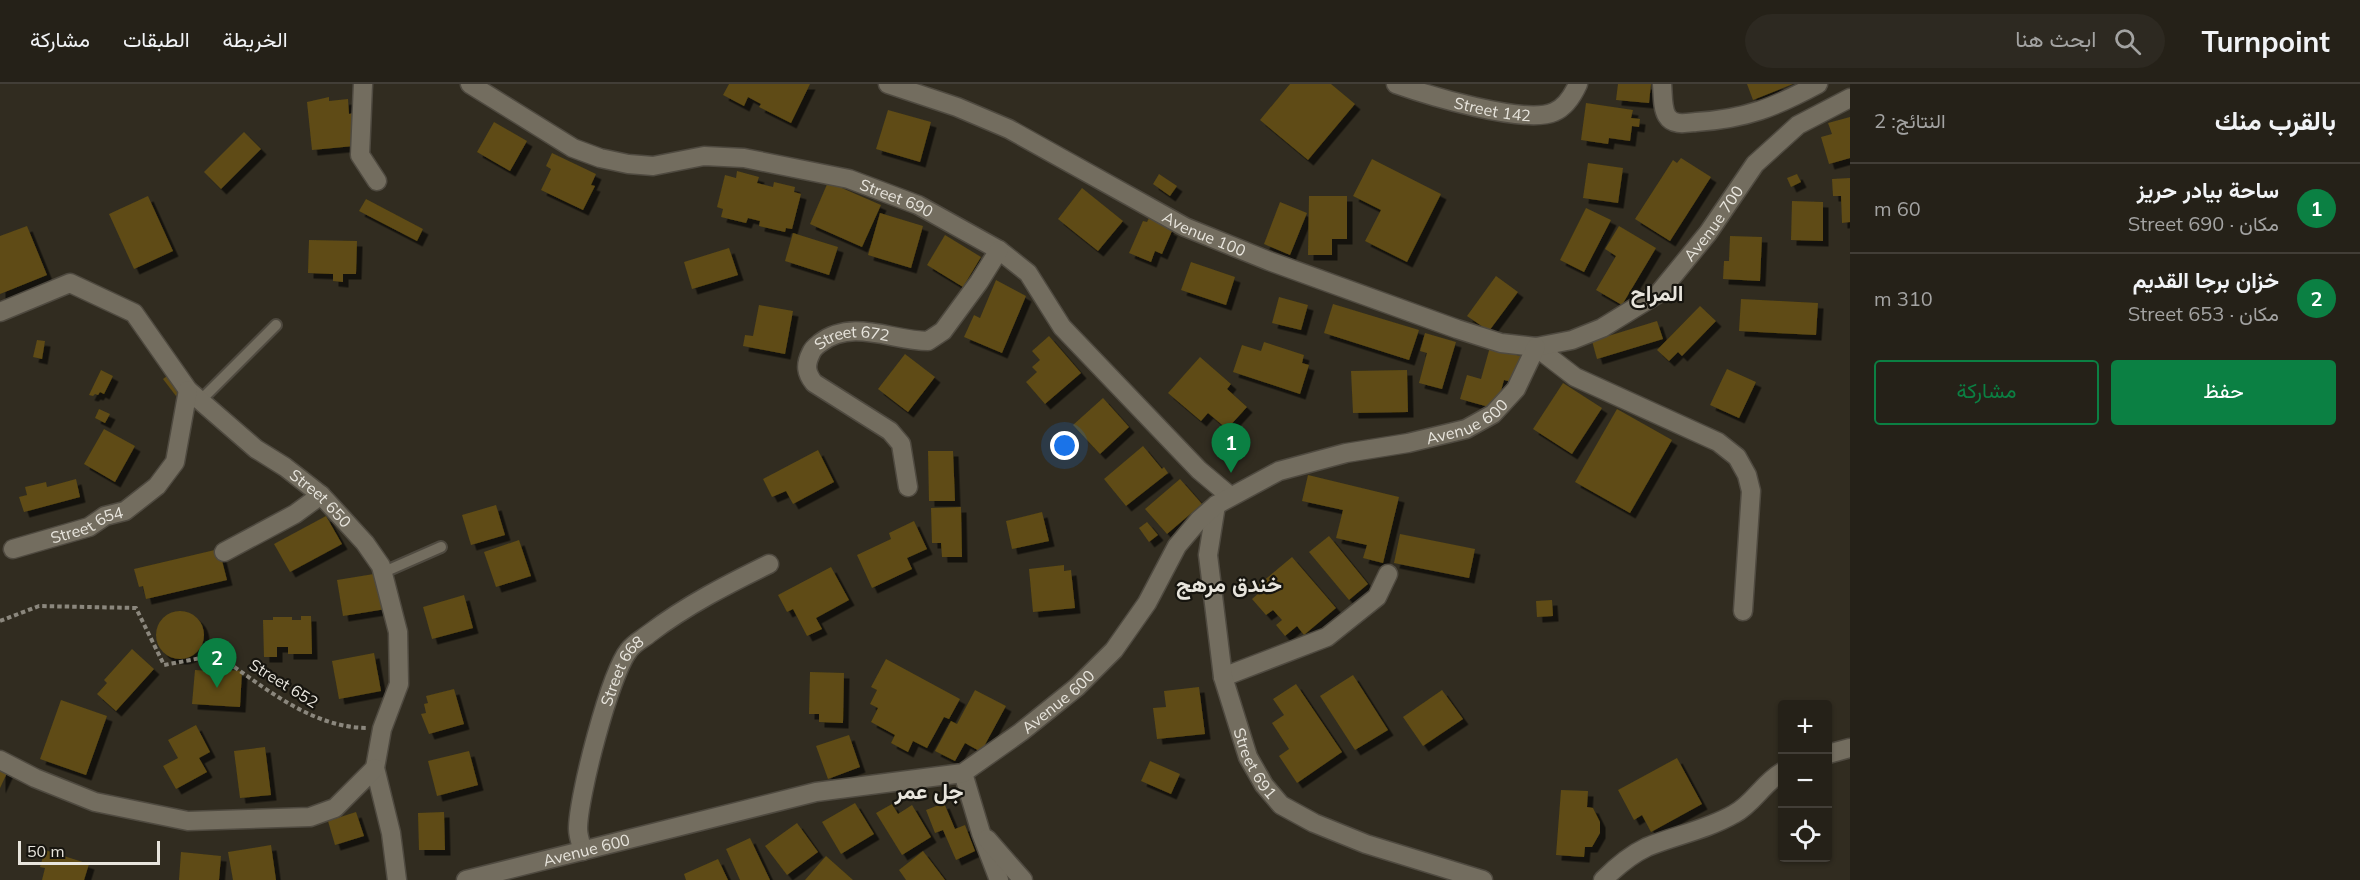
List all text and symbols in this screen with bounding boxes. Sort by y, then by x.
search box [1745,14,2165,68]
text: Turnpoint [2201,24,2330,59]
text: ابحث هنا [2015,25,2096,53]
icon: search [2111,25,2144,58]
text: مشاركة [30,26,90,52]
text: الطبقات [123,26,190,52]
text: الخريطة [223,26,288,52]
street label: Street 142 [1452,92,1531,125]
text: بالقرب منك [2215,104,2336,137]
text: النتائج: 2 [1874,108,1946,133]
street label: Street 690 [857,174,937,222]
text: ساحة بيادر حريز [2137,176,2279,204]
street label: Avenue 700 [1679,182,1748,265]
text: 60 m [1874,196,1921,221]
text: 1 [2311,196,2323,221]
street label: Avenue 100 [1159,207,1249,261]
text: مكان · Street 690 [2128,211,2279,236]
text: خزان برجا القديم [2133,266,2279,294]
district label: المراح [1630,279,1684,308]
text: 310 m [1874,286,1933,311]
text: 2 [2311,286,2323,311]
text: مكان · Street 653 [2128,301,2279,326]
street label: Street 672 [810,321,891,354]
button: مشاركة [1874,360,2099,425]
button: حفظ [2111,360,2336,425]
street label: Avenue 600 [1424,395,1512,448]
pin: 1 [1212,424,1250,473]
your location [1050,431,1079,460]
street label: Street 650 [286,464,356,532]
street label: Street 654 [48,502,125,548]
district label: خندق مرهج [1176,570,1282,600]
street label: Street 668 [596,631,647,709]
pin: 2 [198,638,236,688]
street label: Street 652 [246,654,322,712]
street label: Avenue 600 [1017,665,1099,738]
map controls [1778,700,1832,862]
button: + [1778,700,1832,754]
street label: Street 691 [1229,725,1281,803]
button: − [1778,754,1832,808]
district label: جل عمر [894,777,964,805]
button: locate [1778,808,1832,862]
street label: Avenue 600 [541,829,632,870]
scale bar [18,838,160,866]
text: 50 m [27,841,64,861]

